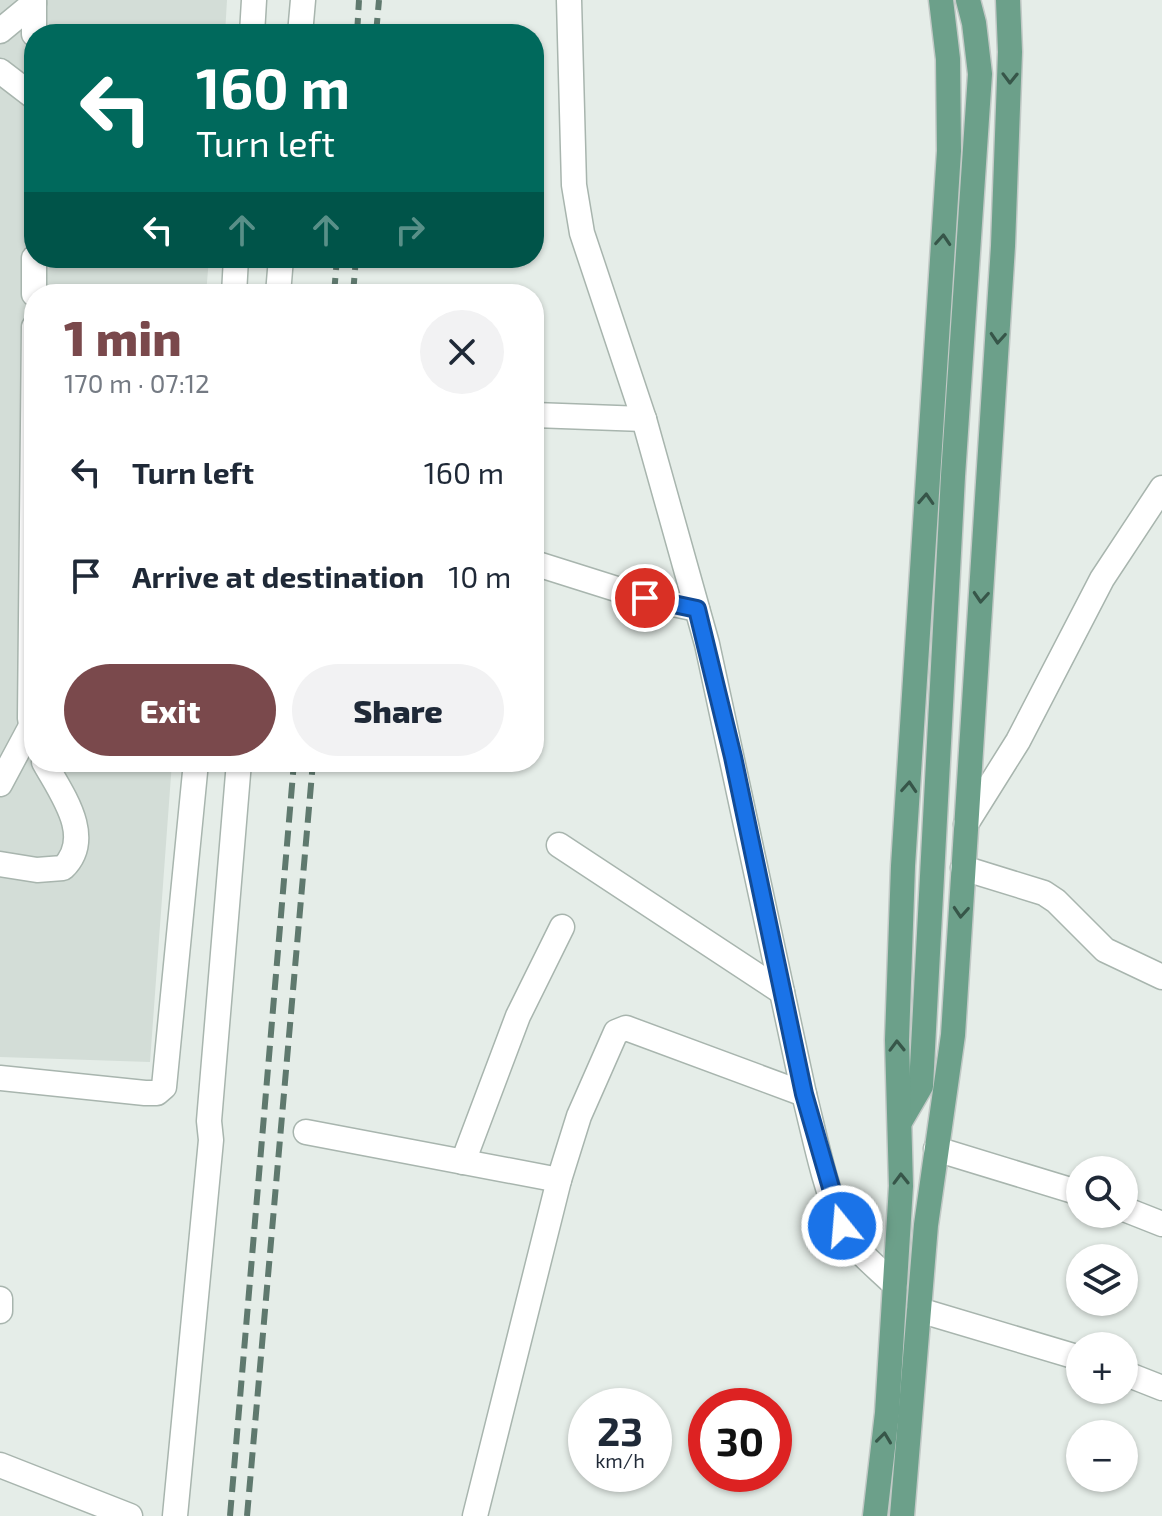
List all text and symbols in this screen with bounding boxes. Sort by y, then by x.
text: 160 m [196,53,350,120]
icon: left [64,56,168,160]
one-way arrow [1001,72,1018,85]
text: Turn left [196,121,335,164]
icon: left [136,208,180,252]
icon: ahead [220,208,264,252]
icon: ahead [304,208,348,252]
icon: right [388,208,432,252]
one-way arrow [934,233,951,246]
text: 1 min [64,308,182,366]
button: close [420,310,504,394]
one-way arrow [989,332,1006,345]
text: 170 m · 07:12 [64,367,210,398]
icon: left [64,450,108,494]
text: Turn left [132,454,254,490]
text: 160 m [424,454,504,490]
one-way arrow [917,492,934,505]
icon: arrive [64,554,108,598]
text: Arrive at destination [132,558,424,594]
text: 10 m [448,558,511,594]
pin [611,564,679,632]
icon: arrive [623,576,667,620]
one-way arrow [973,591,990,604]
button: Exit [64,664,276,756]
button: Share [292,664,504,756]
one-way arrow [900,780,917,793]
one-way arrow [952,906,969,919]
one-way arrow [888,1039,906,1052]
map controls [1066,1156,1138,1492]
button: search [1066,1156,1138,1228]
one-way arrow [892,1172,910,1185]
position arrow [800,1184,884,1268]
button: layers [1066,1244,1138,1316]
button: + [1066,1332,1138,1404]
speed limit sign: 30 [688,1388,792,1492]
text: 23 [597,1406,643,1454]
button: − [1066,1420,1138,1492]
one-way arrow [876,1432,893,1445]
text: km/h [595,1448,645,1472]

